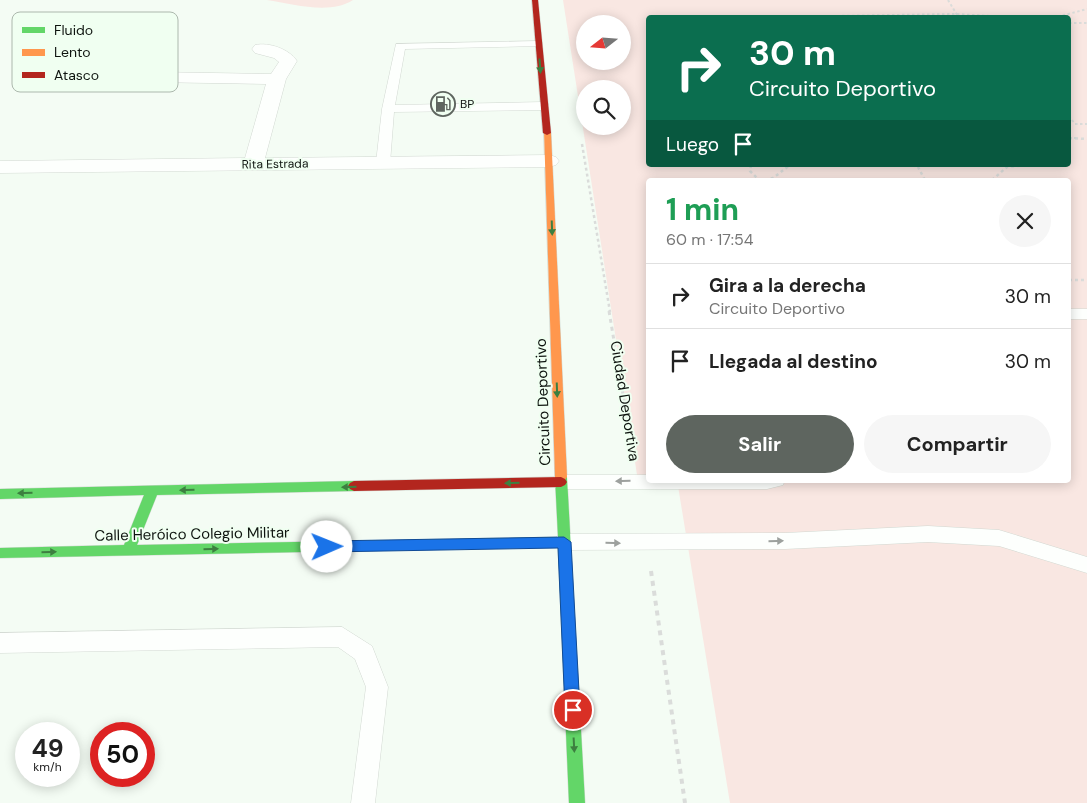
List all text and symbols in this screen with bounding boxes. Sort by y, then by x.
legend [12,12,178,92]
north arrow [576,15,631,70]
map controls [576,15,631,135]
text: Fluido [54,21,93,39]
text: 30 m [749,30,836,76]
icon: right [666,35,731,100]
text: Lento [54,43,91,61]
one-way arrow [536,58,544,74]
text: Atasco [54,66,99,84]
text: Circuito Deportivo [749,74,936,103]
button: search [576,80,631,135]
fuel station icon: BP [430,91,456,117]
place label: BP [460,96,474,112]
icon: arrive [729,130,757,158]
text: Luego [666,132,719,157]
street label: Rita Estrada [242,155,308,173]
text: 1 min [666,190,739,229]
button: close [999,195,1051,247]
one-way arrow [548,220,556,236]
text: 60 m · 17:54 [666,229,753,250]
text: Gira a la derecha [709,273,866,298]
icon: right [666,282,694,310]
text: 30 m [1005,284,1051,309]
text: Circuito Deportivo [709,298,845,319]
street label: Circuito Deportivo [531,338,555,466]
street label: Ciudad Deportiva [606,339,644,463]
icon: arrive [666,347,694,375]
text: Llegada al destino [709,349,878,374]
text: 30 m [1005,349,1051,374]
one-way arrow [554,383,562,399]
button: Salir [666,415,854,473]
button: Compartir [864,415,1051,473]
one-way arrow [614,477,630,485]
one-way arrow [504,479,520,487]
one-way arrow [341,483,357,491]
one-way arrow [179,486,195,494]
one-way arrow [16,489,32,497]
position arrow [300,520,352,572]
street label: Calle Heróico Colegio Militar [94,522,290,546]
one-way arrow [768,537,784,545]
one-way arrow [605,539,621,547]
one-way arrow [203,545,219,553]
one-way arrow [41,548,57,556]
pin [552,689,594,731]
icon: arrive [559,696,587,724]
speed limit sign: 50 [90,722,155,787]
text: 49 [31,732,64,765]
one-way arrow [571,737,579,753]
text: km/h [33,759,62,775]

